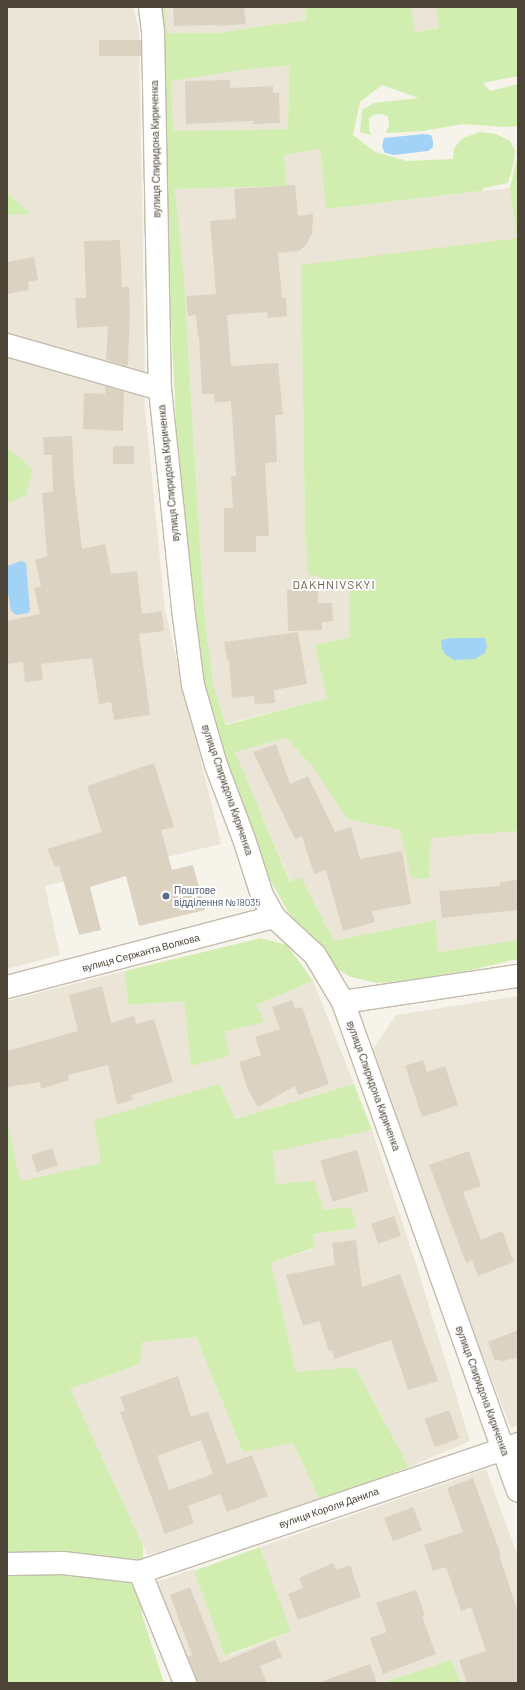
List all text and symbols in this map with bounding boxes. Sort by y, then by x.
street label: вулиця Спиридона Кириченка [149,80,163,218]
street label: вулиця Спиридона Кириченка [156,404,182,542]
district label: DAKHNIVSKYI [292,578,376,592]
street label: вулиця Спиридона Кириченка [199,723,255,857]
place label: Поштове відділення №18035 [174,884,261,908]
marker: Поштове відділення №18035 [161,891,171,901]
street label: вулиця Сержанта Волкова [81,932,201,974]
street label: вулиця Спиридона Кириченка [344,1019,402,1153]
street label: вулиця Спиридона Кириченка [453,1324,511,1458]
street label: вулиця Короля Данила [277,1485,381,1531]

